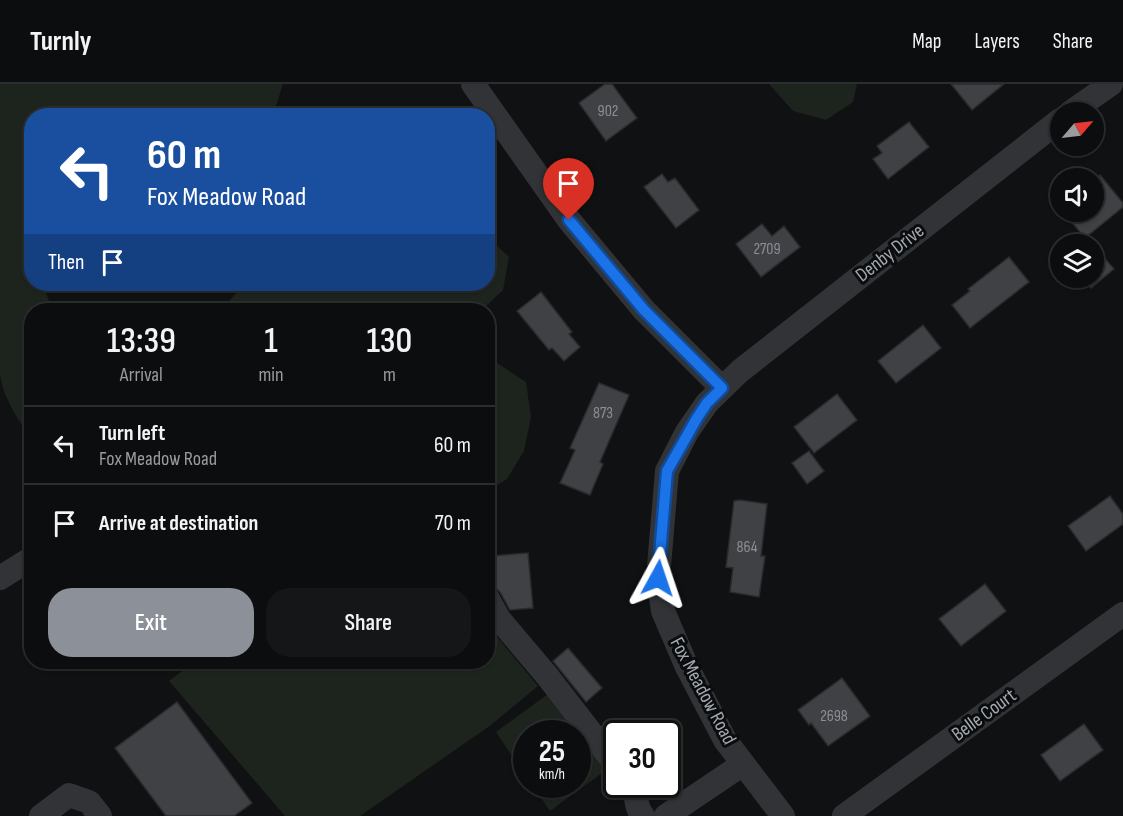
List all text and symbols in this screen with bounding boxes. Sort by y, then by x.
text: Turnly [30,25,91,58]
text: Map [912,29,941,54]
text: Layers [974,29,1020,54]
text: Share [1053,29,1093,54]
house number: 902 [598,102,618,121]
north arrow [1050,102,1104,156]
map controls [1050,102,1104,288]
text: 60 m [147,130,221,181]
icon: left [48,132,126,210]
pin [543,158,594,220]
icon: arrive [552,167,585,200]
button: sound [1050,168,1104,222]
text: Fox Meadow Road [147,181,306,213]
street label: Denby Drive [851,219,929,287]
button: layers [1050,234,1104,288]
house number: 2709 [753,240,781,259]
icon: arrive [96,246,129,279]
text: Then [48,249,84,276]
text: 13:39 [107,320,176,363]
text: 1 [264,320,278,363]
text: 130 [366,320,412,363]
text: Arrival [120,363,163,387]
text: min [259,363,284,387]
text: m [383,363,396,387]
house number: 873 [593,404,613,423]
text: Turn left [99,420,165,447]
icon: left [48,429,81,462]
text: 60 m [434,432,471,459]
text: Fox Meadow Road [99,447,217,471]
icon: arrive [48,507,81,540]
text: Arrive at destination [99,510,258,537]
text: 70 m [435,510,471,537]
house number: 864 [737,538,758,557]
position arrow [626,546,690,610]
button: Exit [48,588,254,657]
button: Share [266,588,471,657]
street label: Fox Meadow Road [665,633,741,749]
street label: Belle Court [947,684,1021,746]
house number: 2698 [820,707,848,726]
speed limit sign: 30 [603,720,681,798]
text: 25 [539,734,565,770]
text: km/h [539,765,565,784]

